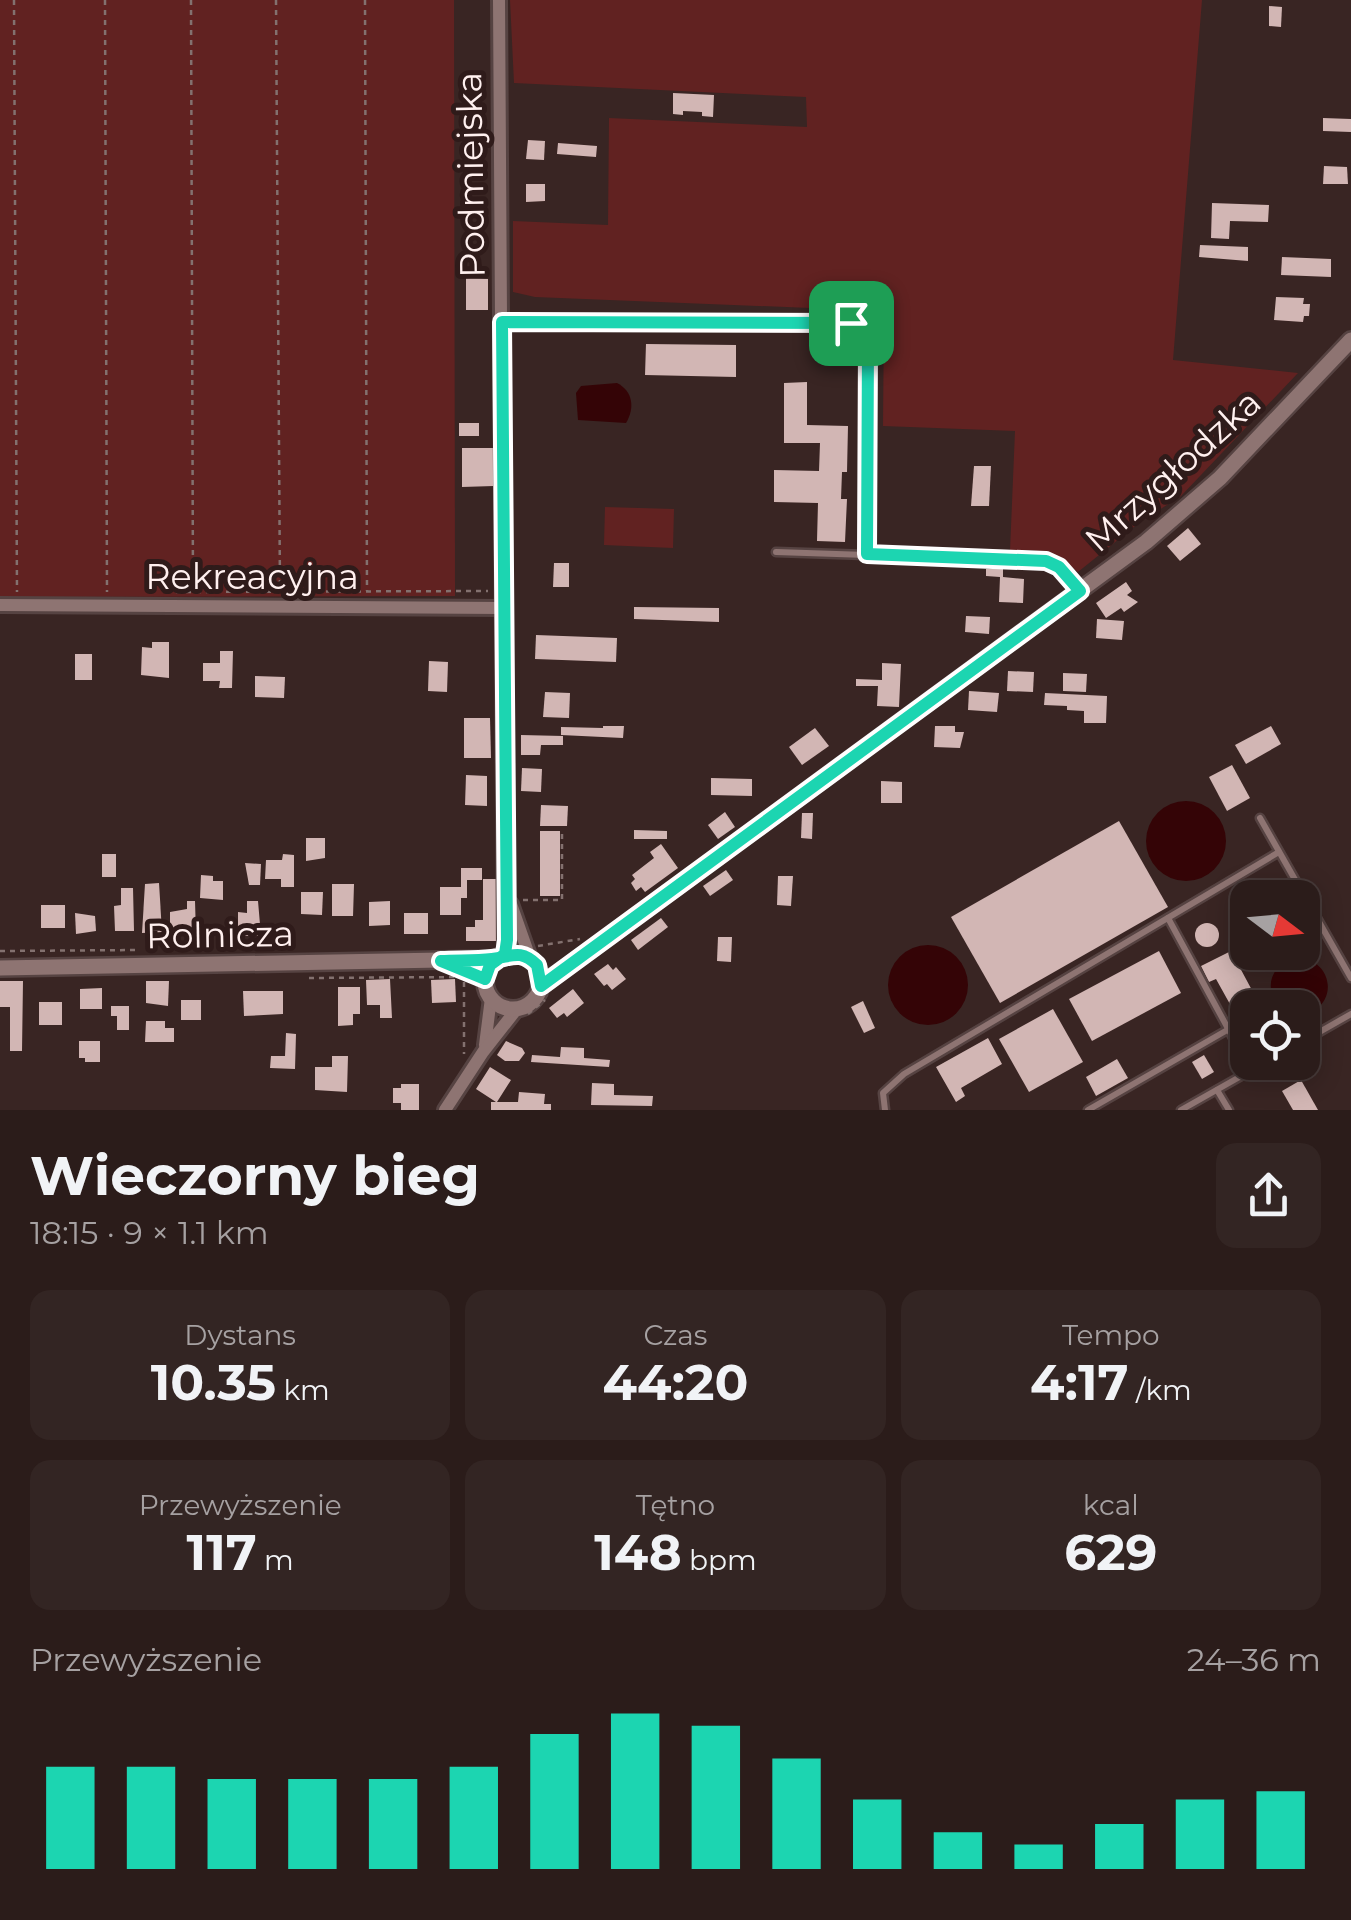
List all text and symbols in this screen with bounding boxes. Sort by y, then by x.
street label: Podmiejska [447,72,494,278]
pin [809,281,894,366]
icon: arrive [824,296,879,351]
street label: Mrzygłodzka [1076,380,1269,561]
street label: Rekreacyjna [145,555,359,598]
north arrow [1230,880,1320,970]
map controls [1230,880,1320,1080]
street label: Rolnicza [146,912,294,957]
button: locate [1230,990,1320,1080]
text: Wieczorny bieg [30,1142,480,1209]
button: share [1216,1143,1321,1248]
text: 18:15 · 9 × 1.1 km [30,1213,269,1252]
text: Dystans [184,1318,296,1352]
text: Czas [644,1318,707,1352]
text: Tempo [1062,1318,1160,1352]
text: 10.35 [151,1352,276,1413]
text: 44:20 [603,1352,748,1413]
text: 4:17 [1030,1352,1129,1413]
text: km [276,1373,330,1407]
text: /km [1129,1373,1192,1407]
text: Przewyższenie [139,1488,342,1522]
text: Tętno [636,1488,715,1522]
text: kcal [1083,1488,1139,1522]
text: 117 [187,1522,257,1583]
text: 148 [594,1522,682,1583]
text: 629 [1064,1522,1157,1583]
text: m [257,1543,294,1577]
text: bpm [682,1543,757,1577]
text: Przewyższenie [30,1640,262,1679]
text: 24–36 m [1187,1640,1321,1679]

